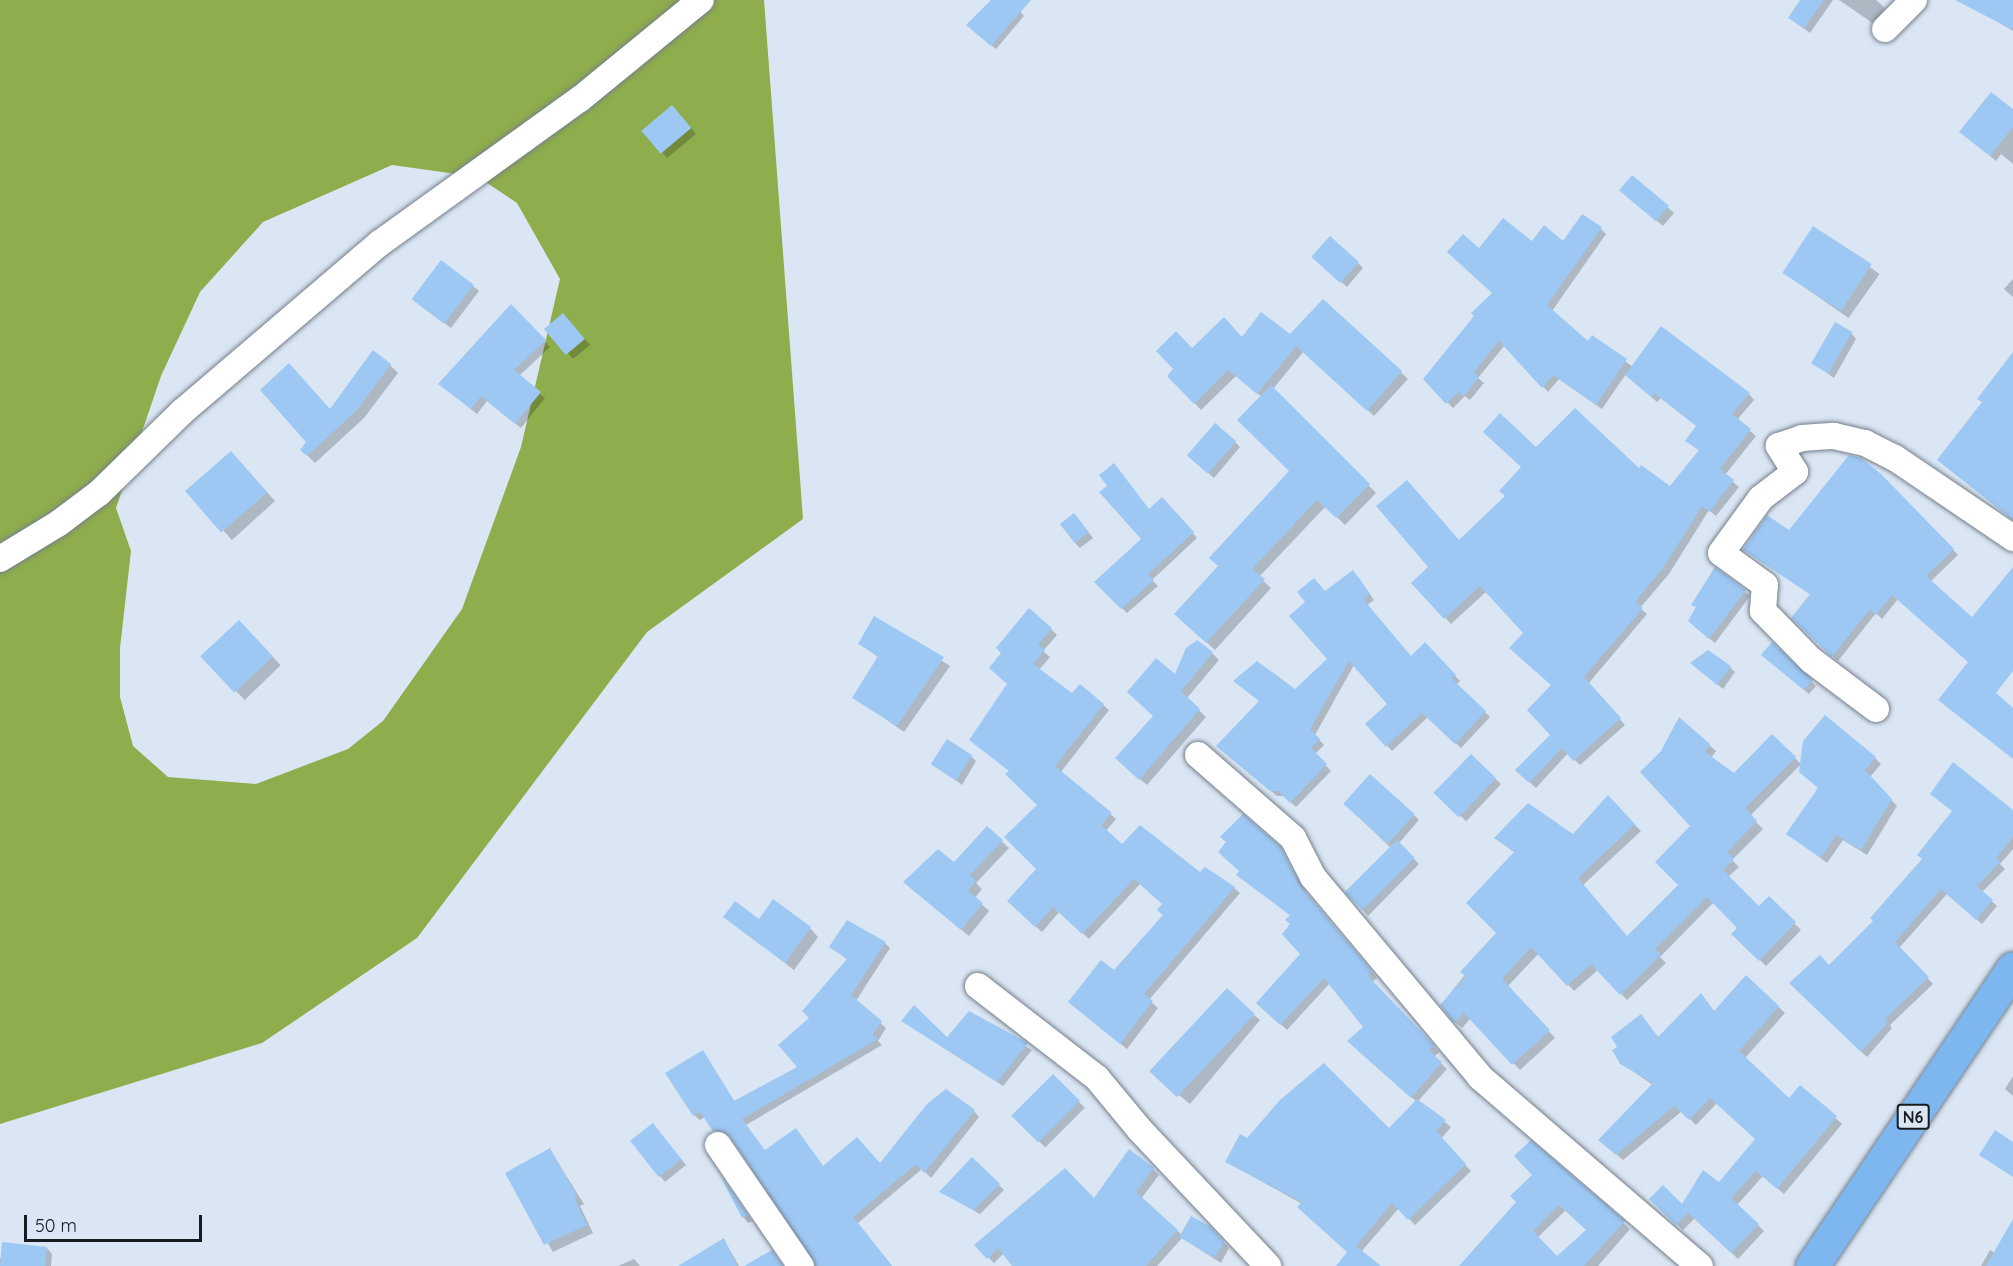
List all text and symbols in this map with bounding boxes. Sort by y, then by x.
road number: N6 [1896,1104,1930,1130]
scale bar [27,1203,206,1241]
text: 50 m [35,1214,77,1237]

